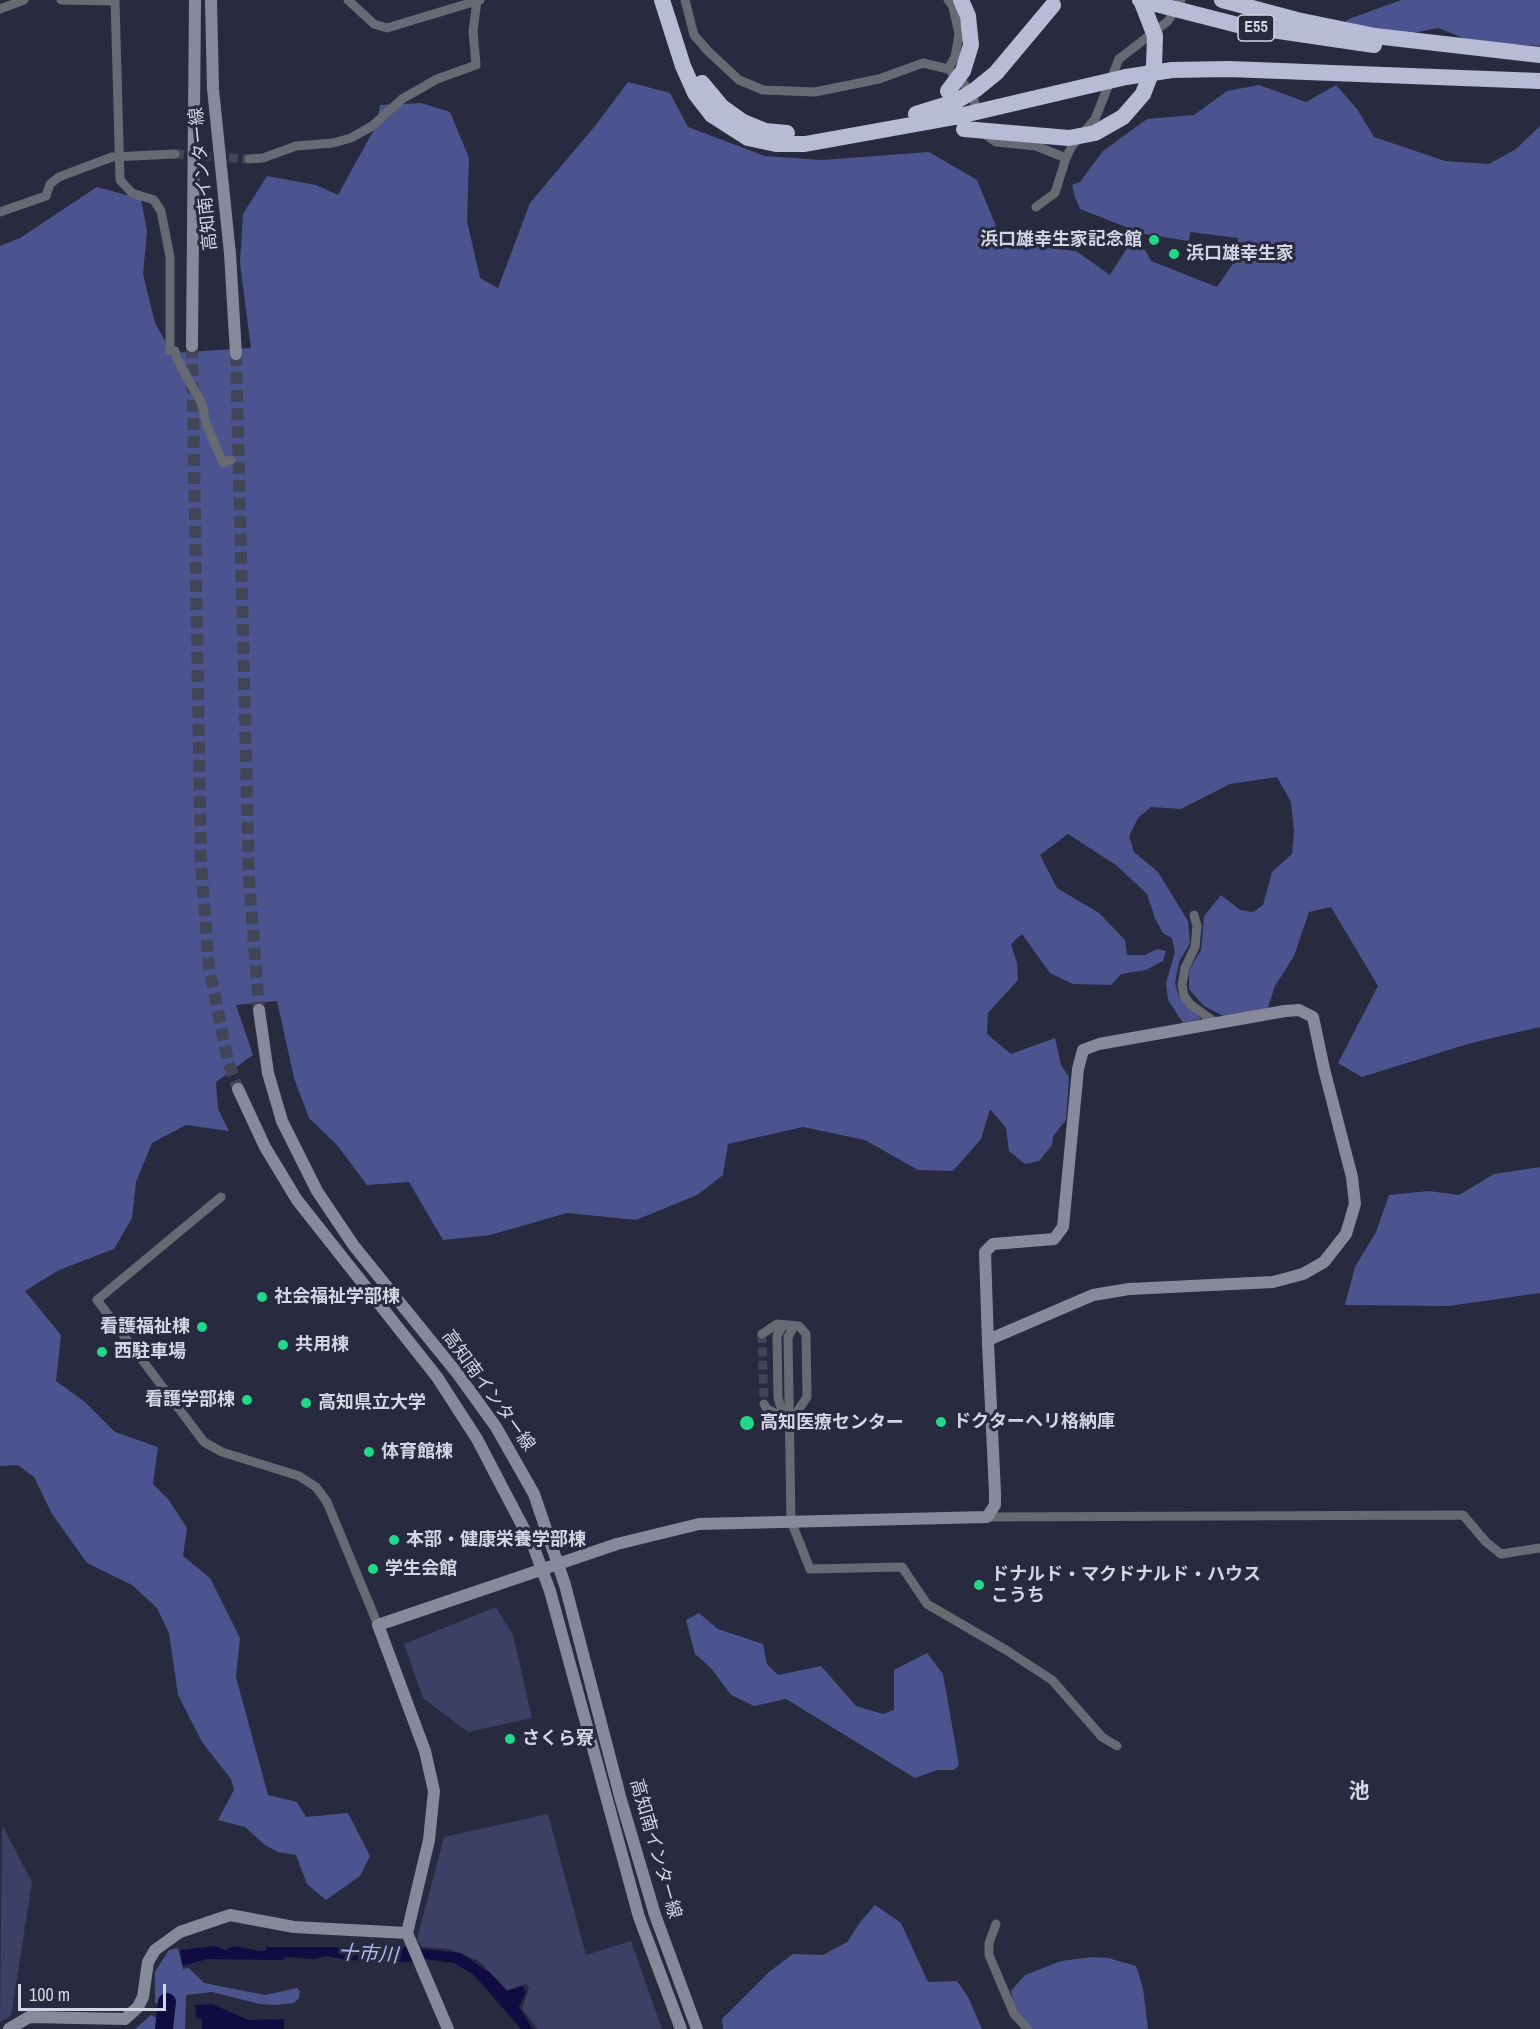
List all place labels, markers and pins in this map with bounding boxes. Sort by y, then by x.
place label: 浜口雄幸生家記念館 [980,229,1142,251]
marker: 浜口雄幸生家記念館 [1147,233,1161,247]
place label: 浜口雄幸生家 [1186,243,1294,265]
marker: 浜口雄幸生家 [1167,247,1181,261]
place label: 社会福祉学部棟 [274,1286,400,1308]
marker: 社会福祉学部棟 [255,1290,269,1304]
place label: 看護福祉棟 [100,1316,190,1338]
marker: 看護福祉棟 [195,1320,209,1334]
place label: 共用棟 [295,1334,349,1356]
marker: 共用棟 [276,1338,290,1352]
place label: 西駐車場 [114,1341,186,1363]
marker: 西駐車場 [95,1345,109,1359]
place label: 看護学部棟 [145,1389,235,1411]
place label: 高知県立大学 [318,1392,426,1414]
marker: 看護学部棟 [240,1393,254,1407]
marker: 高知県立大学 [299,1396,313,1410]
place label: ドクターヘリ格納庫 [953,1411,1115,1433]
place label: 高知医療センター [760,1412,904,1434]
marker: 高知医療センター [738,1414,756,1432]
marker: ドクターヘリ格納庫 [934,1415,948,1429]
place label: 体育館棟 [381,1441,453,1463]
marker: 体育館棟 [362,1445,376,1459]
place label: 本部・健康栄養学部棟 [406,1529,586,1551]
marker: 本部・健康栄養学部棟 [387,1533,401,1547]
place label: 学生会館 [385,1558,457,1580]
marker: 学生会館 [366,1562,380,1576]
place label: ドナルド・マクドナルド・ハウス こうち [991,1564,1261,1606]
marker: ドナルド・マクドナルド・ハウス こうち [972,1578,986,1592]
place label: さくら寮 [522,1728,594,1750]
marker: さくら寮 [503,1732,517,1746]

